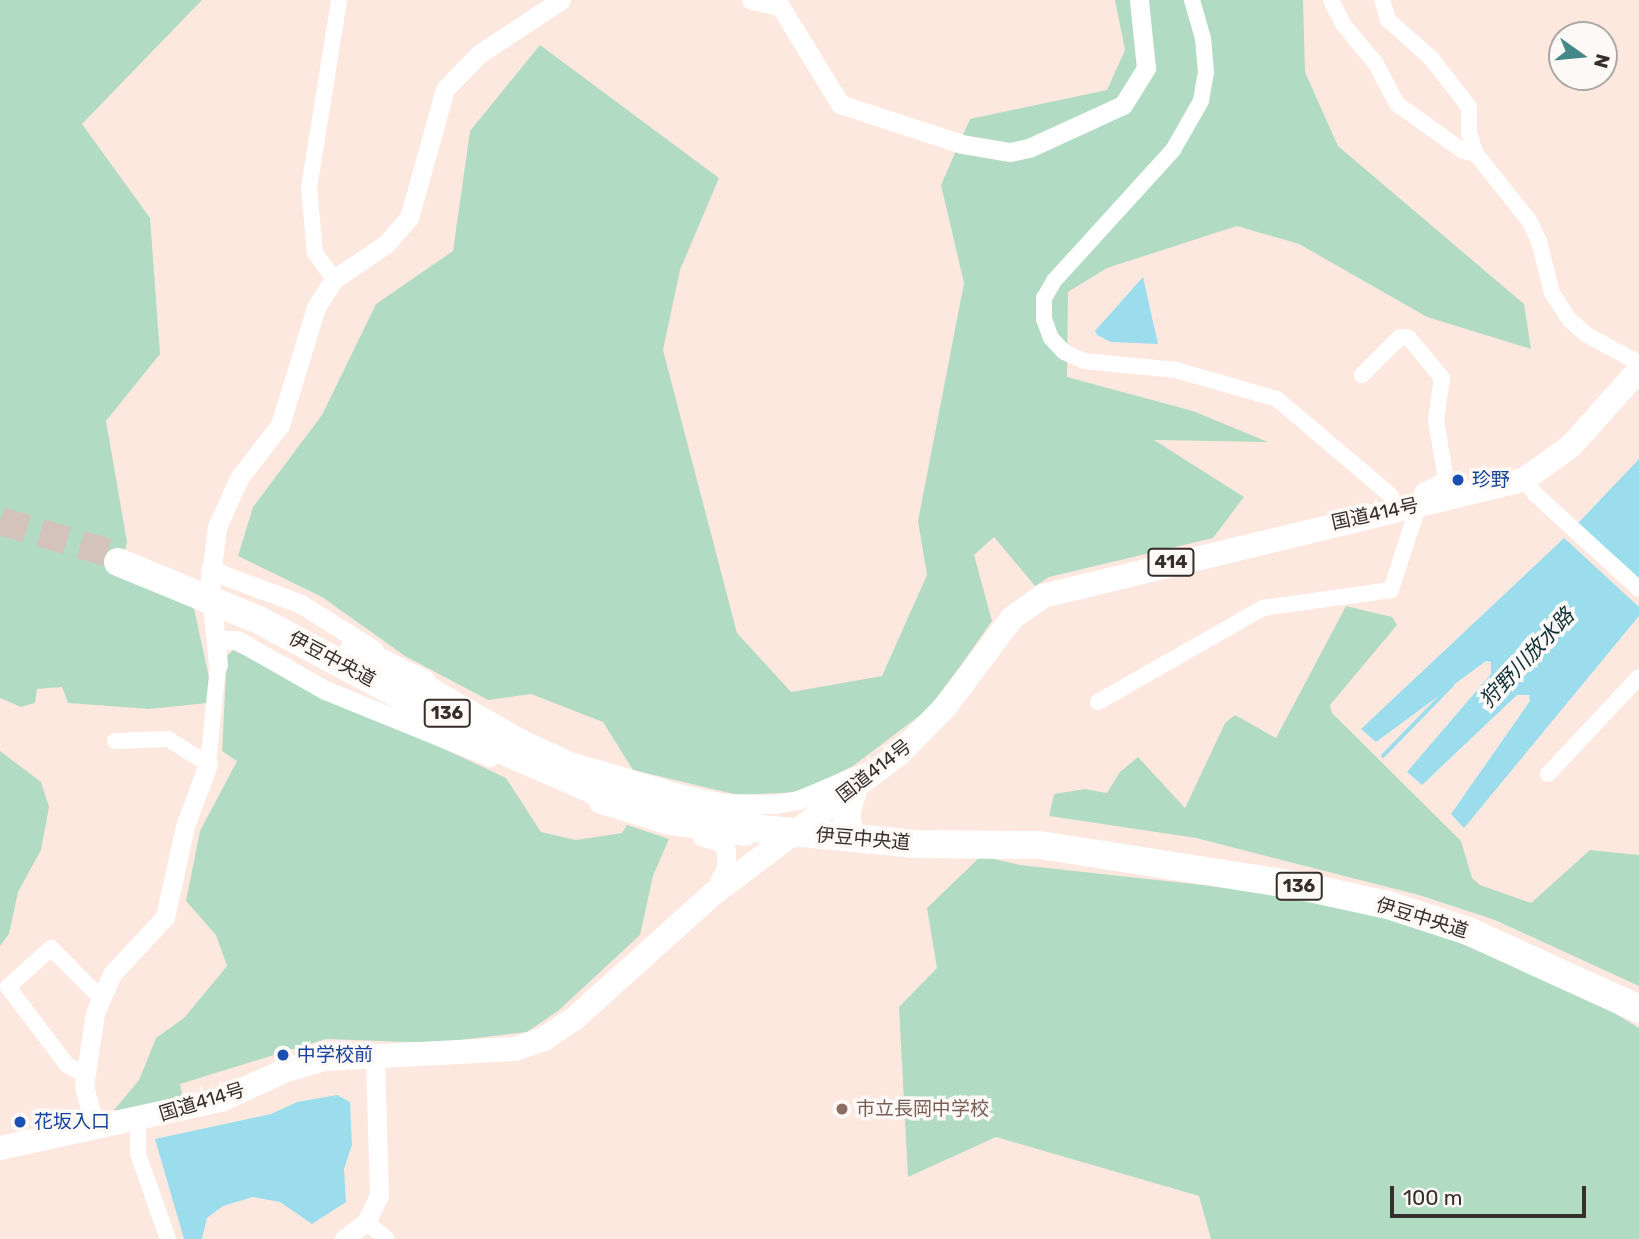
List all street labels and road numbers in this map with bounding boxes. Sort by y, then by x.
street label: 国道414号 [1329,494,1421,534]
road number: 414 [1146,548,1196,576]
street label: 伊豆中央道 [285,627,379,691]
road number: 136 [422,698,472,728]
street label: 国道414号 [832,735,916,807]
street label: 伊豆中央道 [815,824,911,854]
road number: 136 [1274,872,1324,900]
street label: 伊豆中央道 [1373,893,1471,943]
street label: 国道414号 [156,1078,248,1126]

